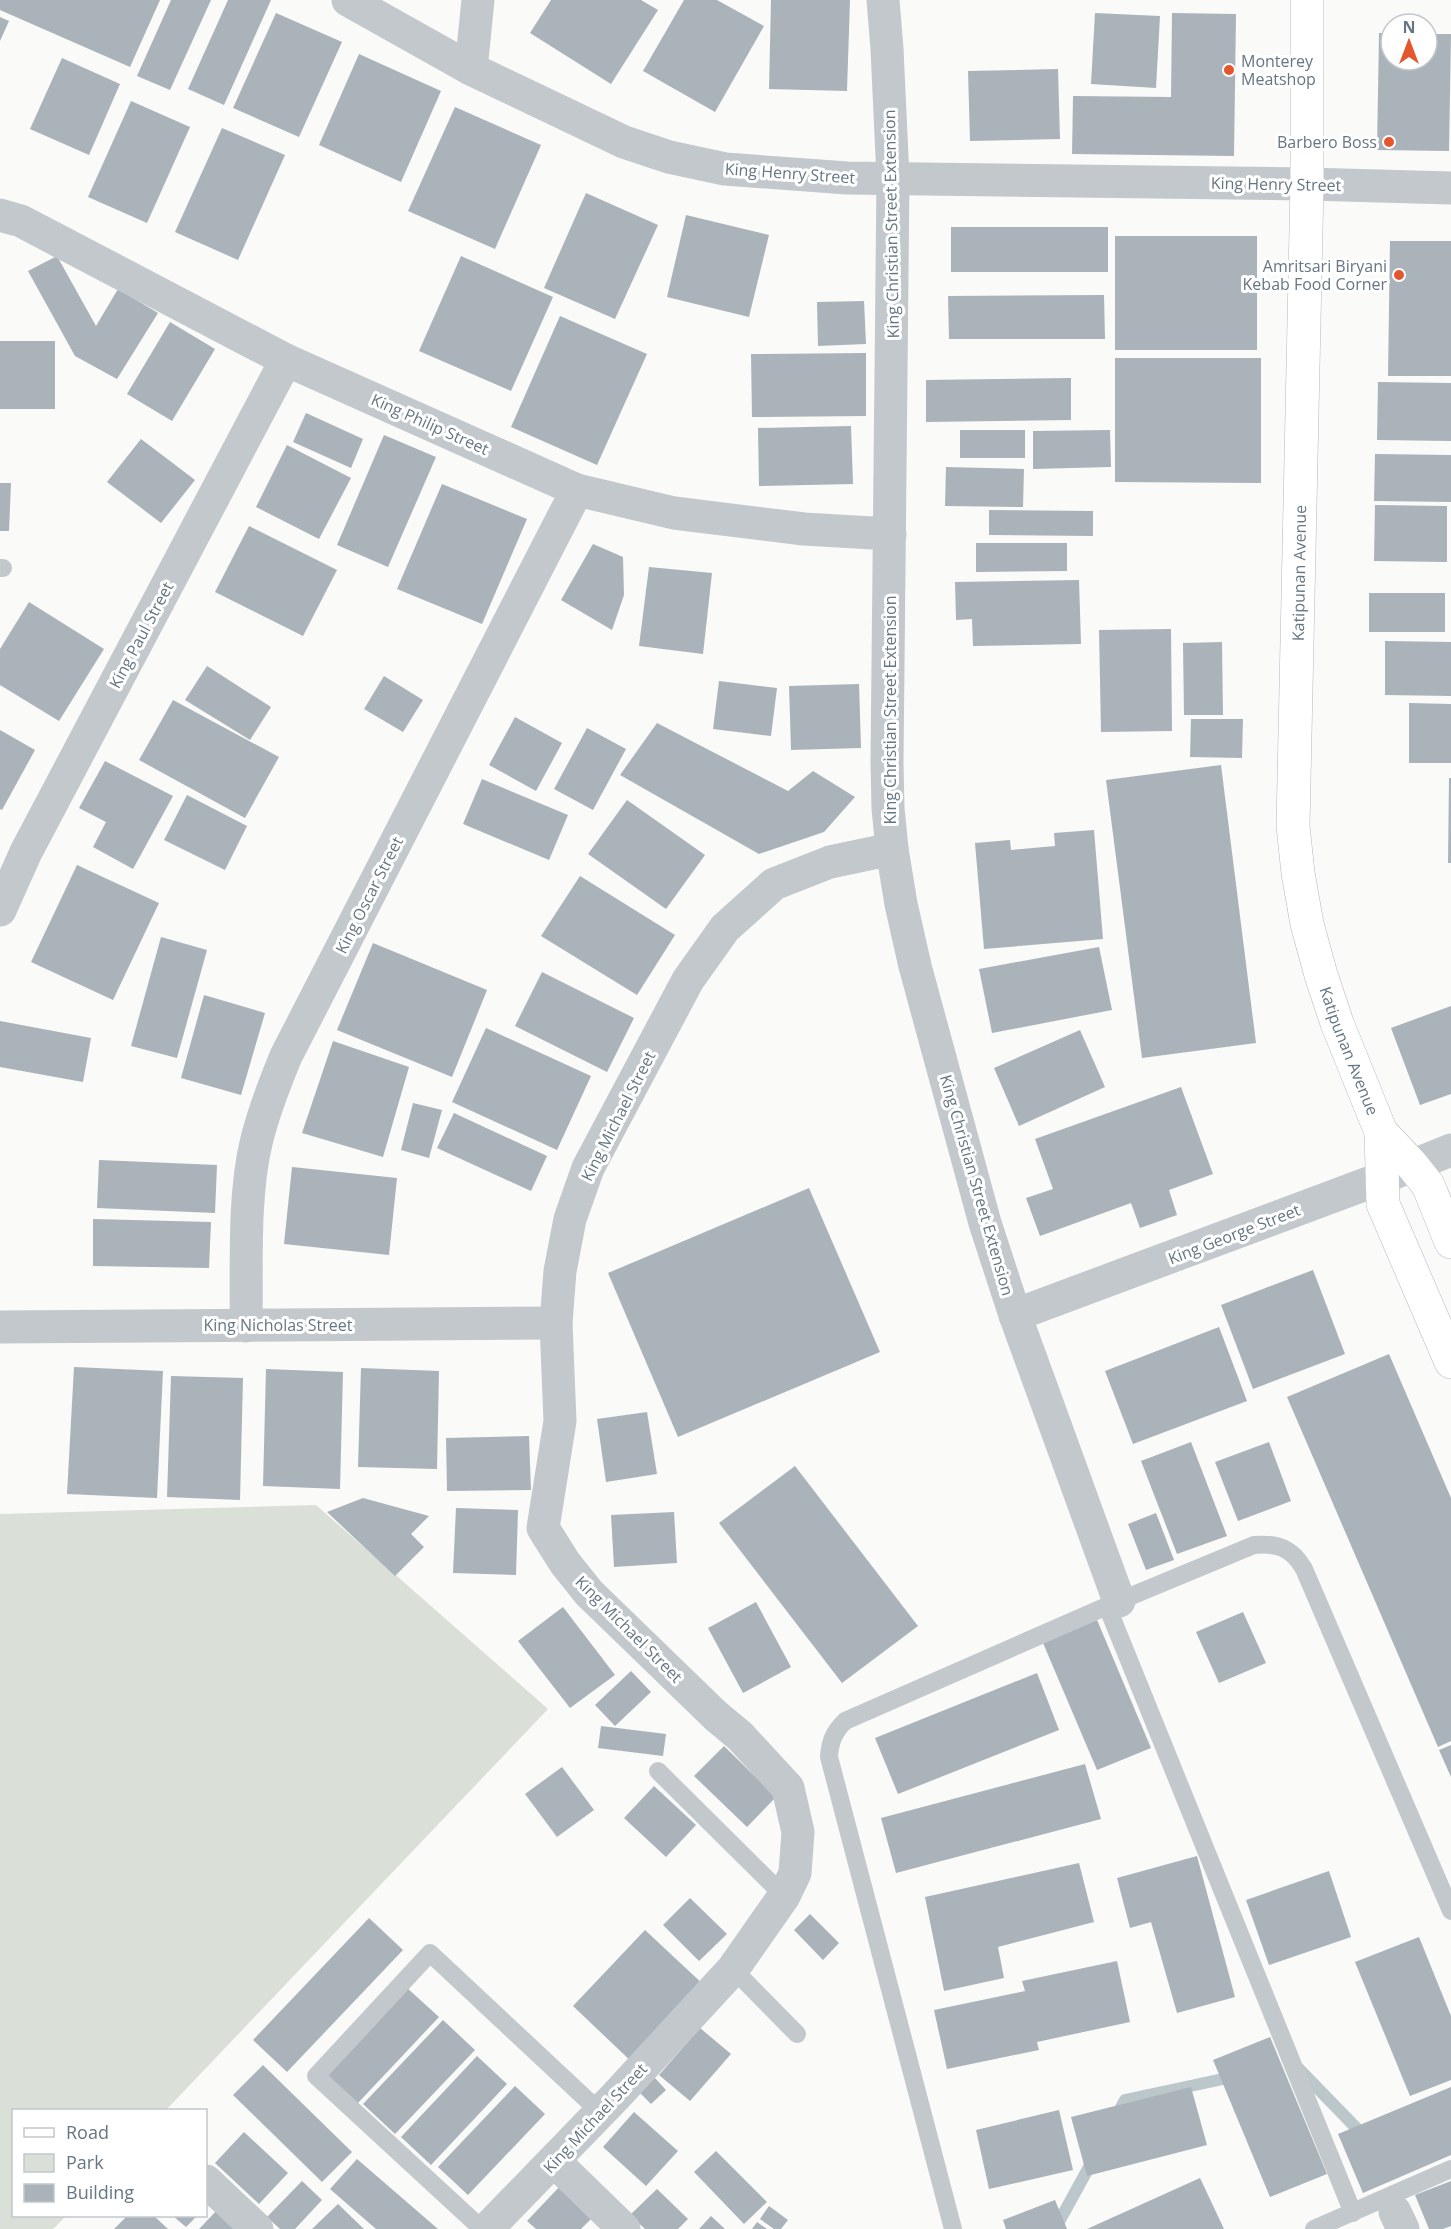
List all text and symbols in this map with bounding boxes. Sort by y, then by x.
north arrow [1379,12,1439,72]
text: N [1402,16,1416,38]
place label: Monterey Meatshop [1241,50,1316,90]
marker: Monterey Meatshop [1222,63,1236,77]
street label: King Christian Street Extension [878,109,904,339]
place label: Barbero Boss [1277,131,1377,153]
marker: Barbero Boss [1382,135,1396,149]
street label: King Henry Street [724,157,856,189]
street label: King Henry Street [1211,172,1342,196]
place label: Amritsari Biryani Kebab Food Corner [1243,255,1387,295]
marker: Amritsari Biryani Kebab Food Corner [1392,268,1406,282]
street label: King Philip Street [368,388,493,460]
street label: Katipunan Avenue [1287,505,1311,641]
street label: King Paul Street [104,578,178,692]
street label: King Christian Street Extension [879,596,901,824]
street label: King Oscar Street [330,832,408,957]
street label: Katipunan Avenue [1315,984,1384,1118]
street label: King Michael Street [576,1047,660,1185]
street label: King Christian Street Extension [935,1072,1019,1298]
street label: King George Street [1165,1199,1303,1269]
street label: King Nicholas Street [203,1314,353,1336]
street label: King Michael Street [571,1571,688,1688]
street label: King Michael Street [538,2058,652,2178]
legend [12,2109,207,2217]
text: Road [66,2120,109,2144]
text: Park [66,2150,104,2174]
text: Building [66,2180,134,2204]

